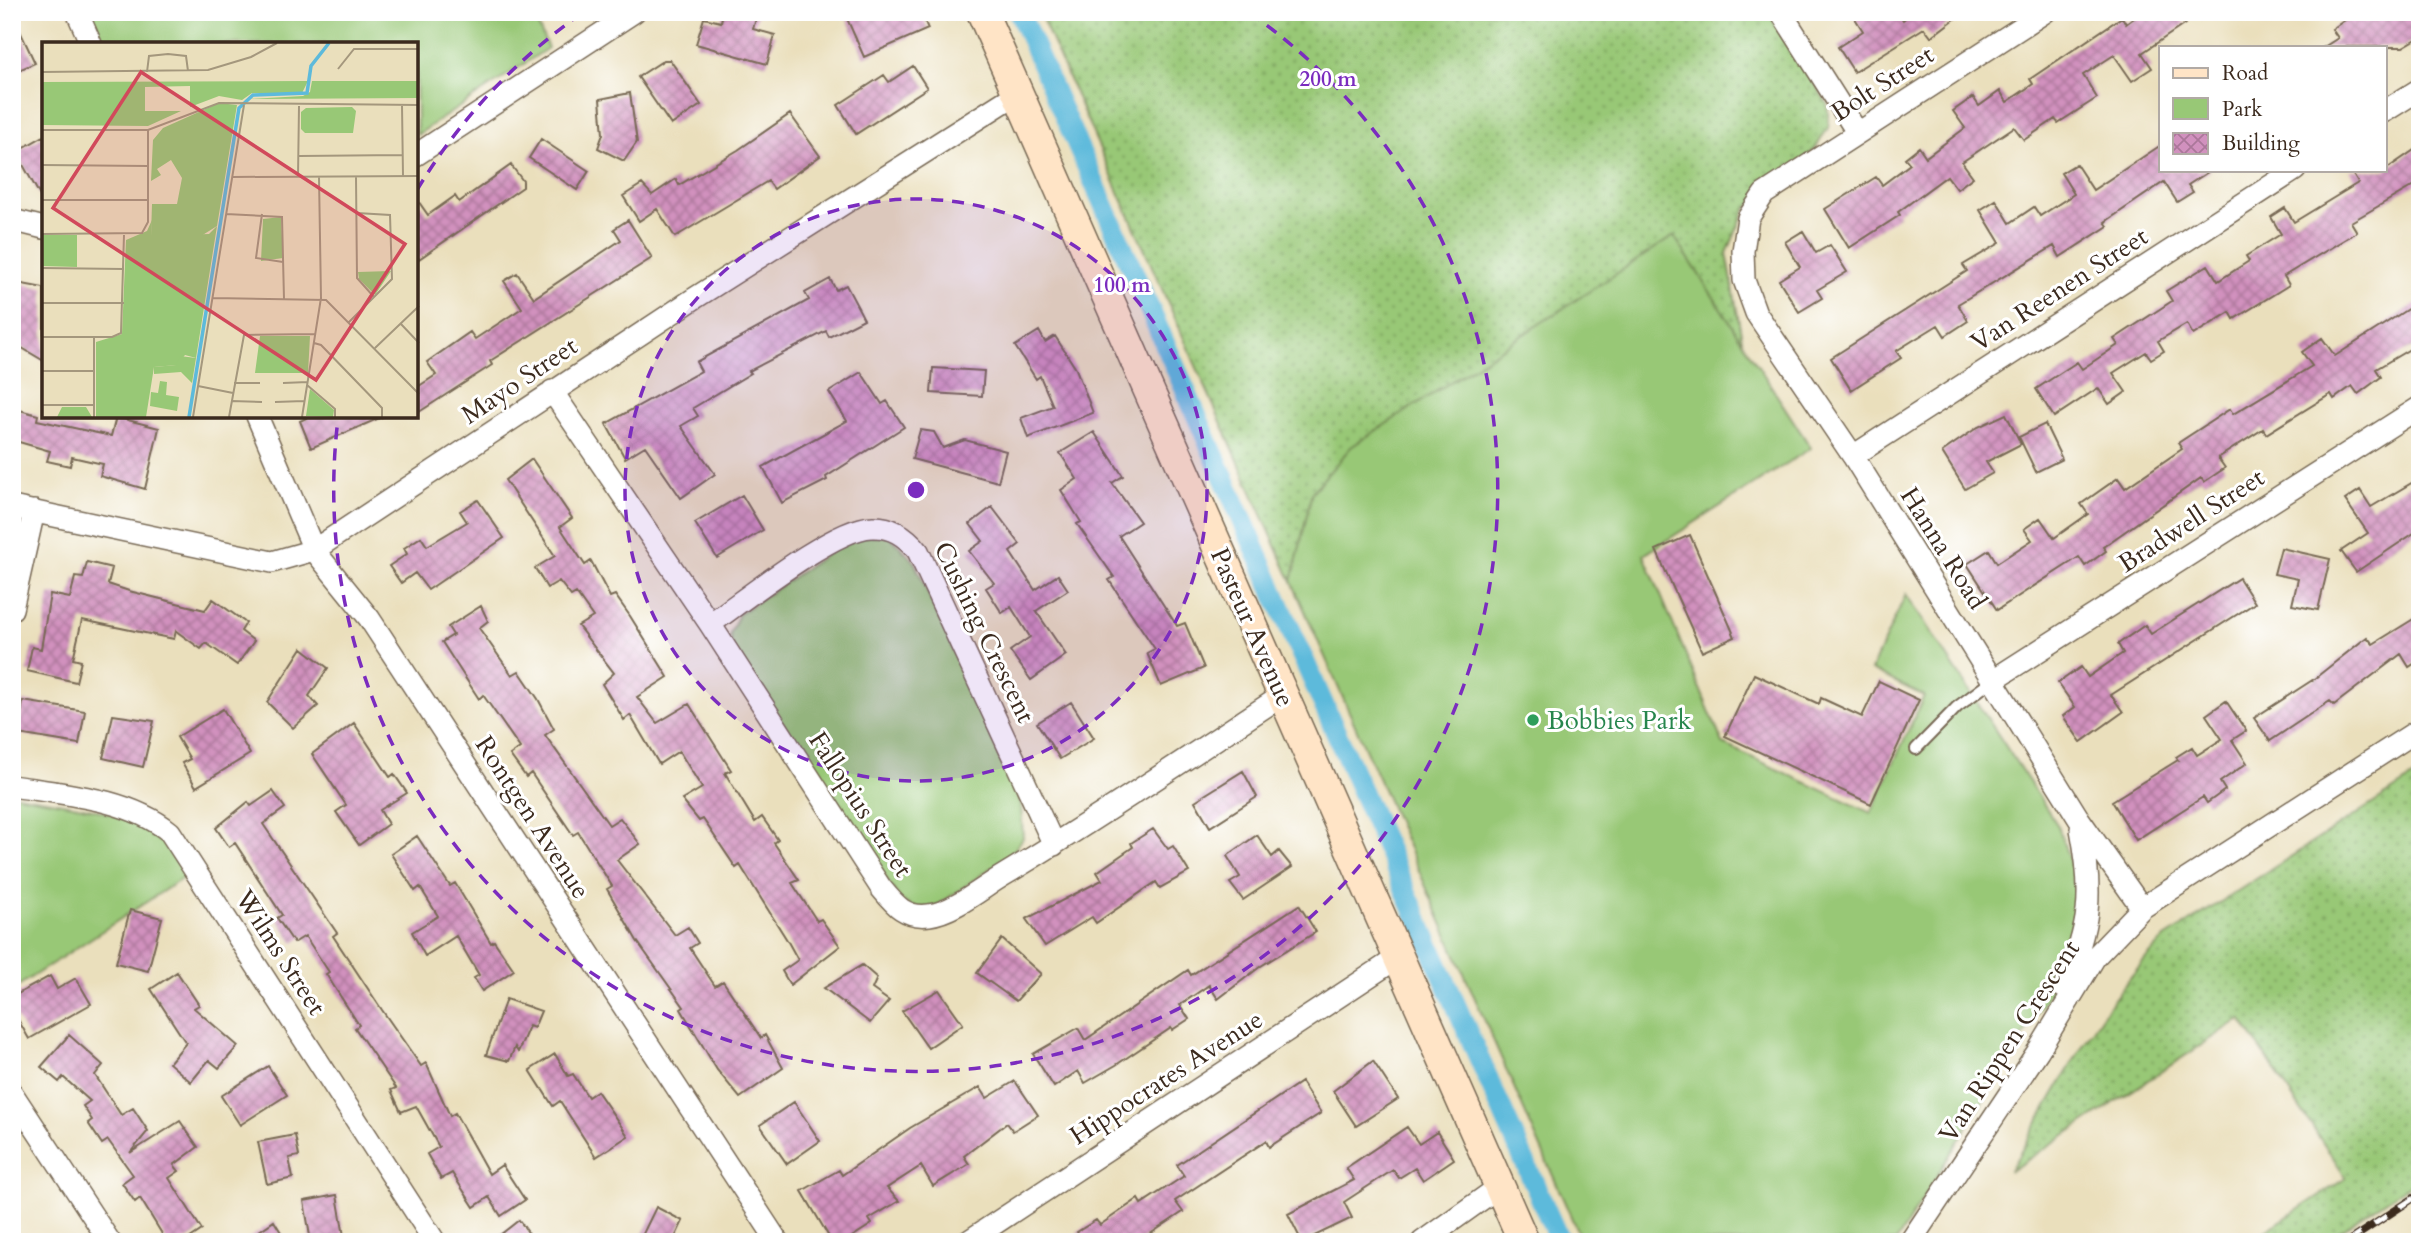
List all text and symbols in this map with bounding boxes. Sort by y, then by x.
street label: Bolt Street [1824,37,1940,130]
inset map [42,42,418,418]
legend [2159,46,2386,172]
text: Road [2222,59,2268,88]
text: 200 m [1299,65,1357,94]
text: Park [2222,95,2263,124]
text: Building [2222,129,2300,158]
street label: Van Reenen Street [1964,219,2155,360]
text: 100 m [1093,271,1151,300]
street label: Mayo Street [454,329,584,432]
street label: Bradwell Street [2111,460,2271,581]
centre of rings [904,478,928,502]
street label: Hanna Road [1892,481,1995,616]
street label: Cushing Crescent [926,536,1044,729]
street label: Pasteur Avenue [1202,542,1303,712]
place label: Bobbies Park [1547,703,1692,738]
marker: Bobbies Park [1525,712,1541,728]
street label: Fallopius Street [800,725,921,884]
street label: Rontgen Avenue [467,729,598,905]
street label: Wilms Street [226,882,334,1022]
street label: Van Rippen Crescent [1931,933,2088,1149]
street label: Hippocrates Avenue [1063,1002,1269,1153]

